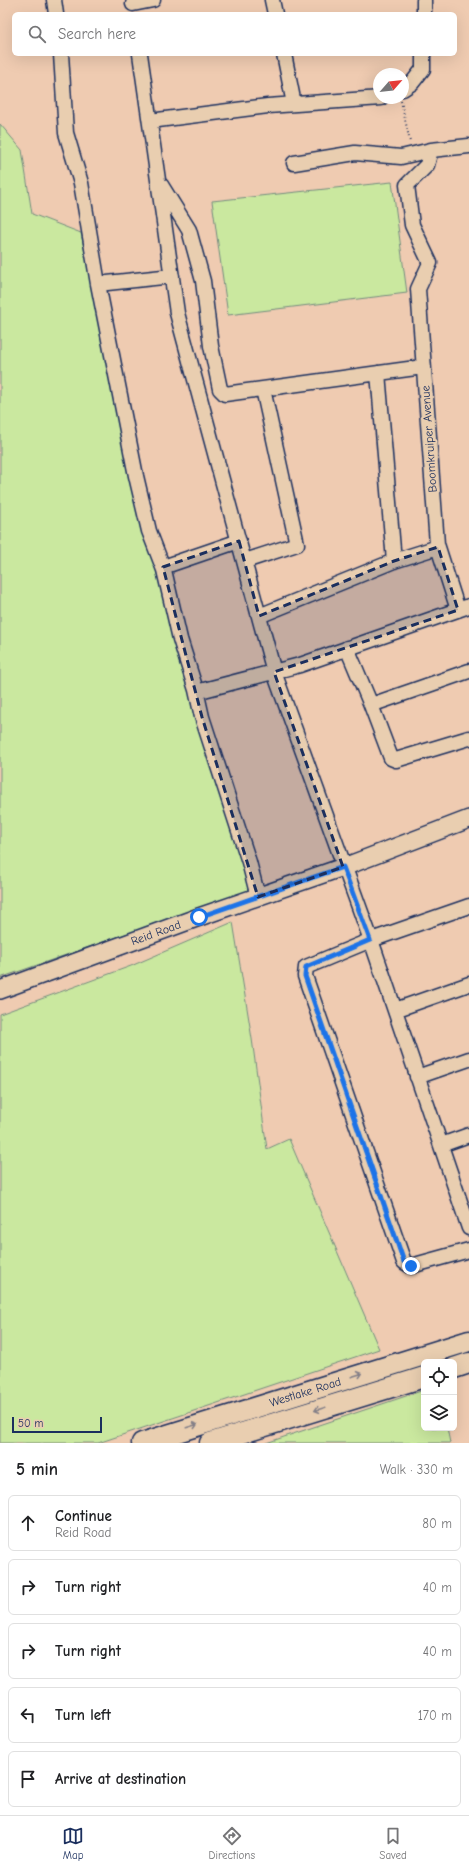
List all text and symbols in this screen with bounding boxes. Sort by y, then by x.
search box [12,12,457,56]
icon: search [26,23,48,45]
text: Search here [58,25,136,43]
north arrow [373,68,409,104]
street label: Boomkruiper Avenue [418,385,440,493]
route start [190,908,208,926]
street label: Reid Road [129,917,183,948]
route end [402,1257,420,1275]
map controls [421,1359,457,1431]
button: locate [421,1359,457,1395]
one-way arrow [350,1371,363,1378]
street label: Westlake Road [268,1374,343,1410]
button: layers [421,1395,457,1431]
one-way arrow [314,1406,327,1413]
scale bar [12,1415,102,1434]
text: 50 m [18,1417,43,1430]
one-way arrow [186,1422,199,1429]
text: 5 min [16,1460,58,1479]
text: Walk · 330 m [380,1462,453,1477]
text: Continue [55,1507,112,1525]
icon: ahead [17,1512,39,1534]
text: 80 m [422,1516,452,1531]
text: Reid Road [55,1525,111,1540]
icon: right [17,1576,39,1598]
text: Turn right [55,1578,121,1596]
text: 40 m [423,1580,452,1595]
icon: right [17,1640,39,1662]
text: Turn right [55,1642,121,1660]
text: 40 m [423,1644,452,1659]
icon: left [17,1704,39,1726]
text: Turn left [55,1706,111,1724]
text: 170 m [418,1708,452,1723]
icon: arrive [17,1768,39,1790]
text: Arrive at destination [55,1770,186,1788]
tab: Map [62,1825,84,1862]
tab: Directions [208,1825,255,1862]
tab: Saved [379,1825,407,1862]

